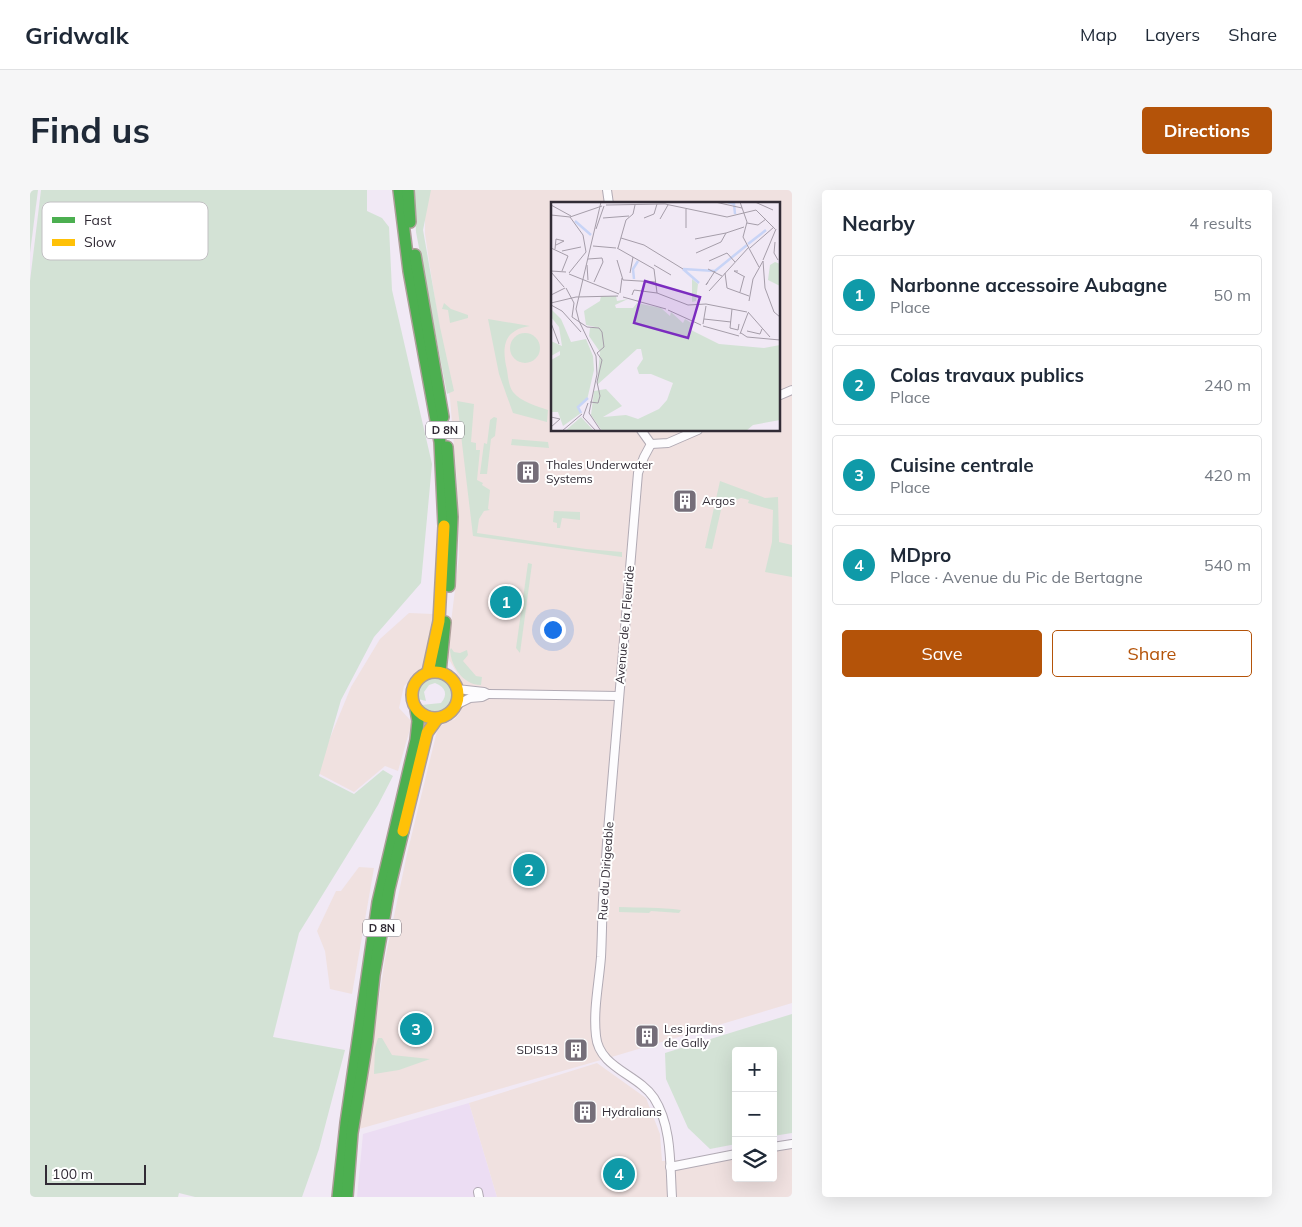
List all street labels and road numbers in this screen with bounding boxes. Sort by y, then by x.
road number: D 8N [426,422,464,438]
street label: Avenue de la Fleuride [612,565,637,685]
street label: Rue du Dirigeable [595,821,616,921]
road number: D 8N [363,920,401,936]

